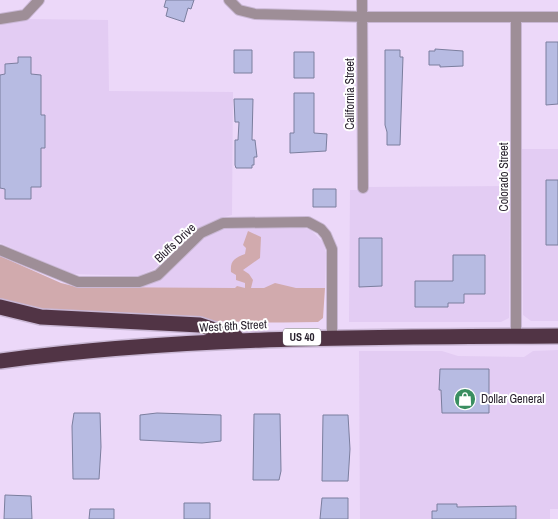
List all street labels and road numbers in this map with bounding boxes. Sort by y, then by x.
street label: California Street [342,58,358,130]
street label: Colorado Street [496,142,512,211]
street label: Bluffs Drive [151,220,199,266]
street label: West 6th Street [199,316,267,336]
road number: US 40 [283,328,321,346]

